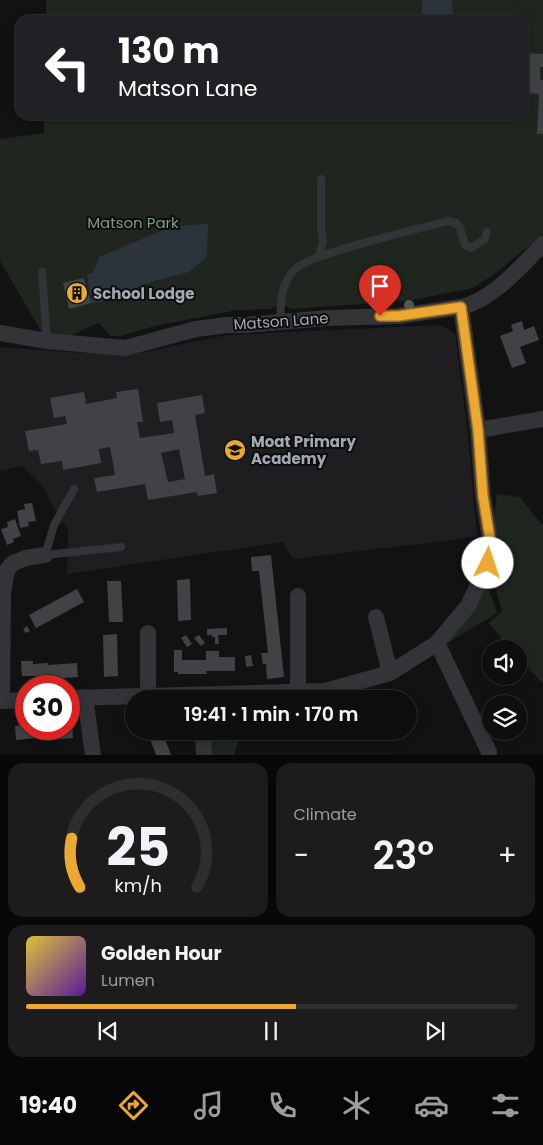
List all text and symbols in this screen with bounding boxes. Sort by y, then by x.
text: 130 m [118,26,220,75]
icon: left [35,35,100,100]
text: Matson Lane [118,73,257,104]
park label: Matson Park [87,212,179,233]
pin [359,265,401,316]
icon: arrive [366,272,394,300]
building icon: School Lodge [65,281,89,305]
place label: School Lodge [93,283,194,304]
street label: Matson Lane [233,307,329,335]
place label: Moat Primary Academy [251,431,356,469]
school or university icon: Moat Primary Academy [223,438,247,462]
position arrow [461,536,513,588]
map controls [482,640,527,740]
button: sound [482,640,527,685]
speed limit sign: 30 [15,675,80,740]
button: layers [482,695,527,740]
text: 19:41 · 1 min · 170 m [184,701,358,728]
text: Climate [294,803,357,826]
text: 25 [106,811,170,884]
text: 23° [373,829,434,882]
text: − [294,836,309,875]
text: + [498,836,517,875]
text: km/h [114,873,162,898]
text: Golden Hour [101,940,222,967]
text: Lumen [101,969,155,992]
icon: previous [94,1017,122,1045]
icon: pause [257,1017,285,1045]
icon: next [421,1017,449,1045]
icon: directions [116,1088,151,1123]
icon: music [191,1088,226,1123]
icon: phone [265,1088,300,1123]
icon: climate [339,1088,374,1123]
icon: car [414,1088,449,1123]
icon: filters [488,1088,523,1123]
text: 19:40 [20,1090,77,1121]

